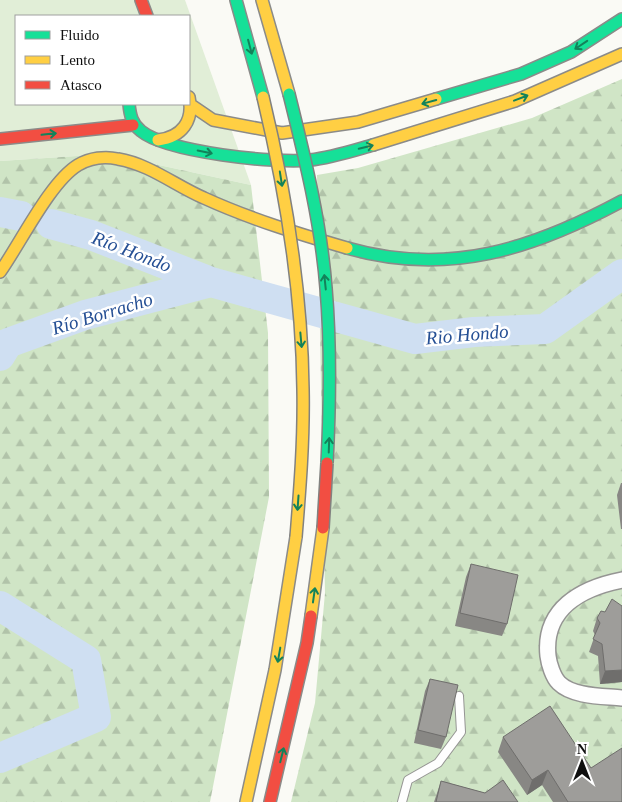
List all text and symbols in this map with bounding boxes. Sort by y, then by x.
legend [15,15,190,105]
text: Fluido [60,27,99,43]
one-way arrow [245,38,255,54]
one-way arrow [574,40,588,50]
text: Lento [60,52,95,68]
text: Atasco [60,77,102,93]
one-way arrow [513,93,528,102]
one-way arrow [422,98,438,107]
one-way arrow [40,129,56,139]
one-way arrow [357,142,373,151]
one-way arrow [197,148,213,157]
one-way arrow [276,171,286,187]
water label: Río Hondo [88,226,174,276]
one-way arrow [320,275,330,291]
water label: Río Borracho [48,288,155,339]
water label: Rio Hondo [424,320,509,349]
one-way arrow [296,332,306,348]
one-way arrow [325,437,334,453]
one-way arrow [294,494,303,510]
one-way arrow [309,588,319,604]
one-way arrow [274,646,284,662]
north arrow [557,737,607,787]
text: N [577,742,587,757]
one-way arrow [278,747,287,763]

